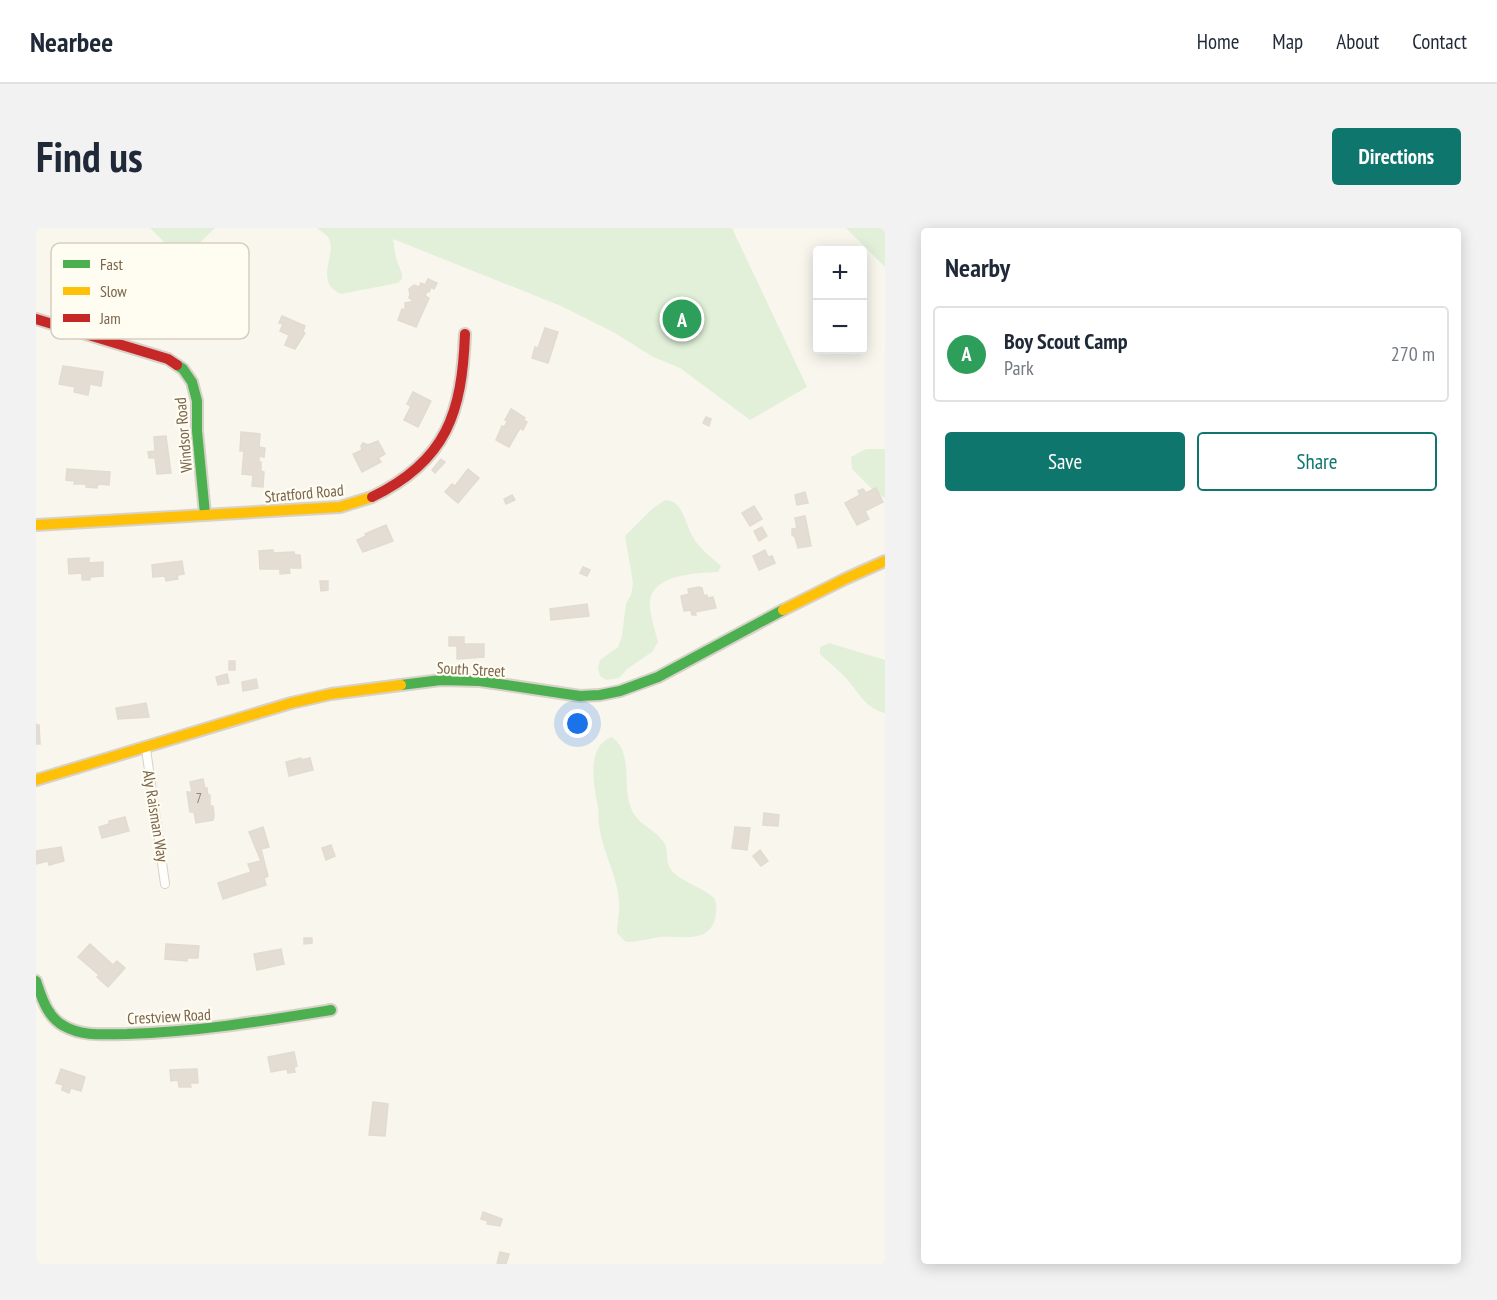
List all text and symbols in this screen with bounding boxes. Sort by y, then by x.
text: Nearbee [30,23,113,60]
text: Home [1197,28,1239,55]
text: Map [1272,28,1303,55]
text: About [1336,28,1379,55]
text: Contact [1412,28,1467,55]
button: Directions [1332,128,1461,185]
text: Find us [36,129,143,184]
legend [51,243,249,339]
map controls [813,246,867,354]
button: + [813,246,867,300]
text: Nearby [945,251,1010,284]
text: Fast [100,254,123,274]
text: Slow [100,281,127,301]
pin: A [662,296,702,341]
button: − [813,300,867,354]
text: Jam [99,308,121,328]
text: Boy Scout Camp [1004,327,1128,355]
text: A [961,341,972,367]
text: 270 m [1391,341,1435,367]
text: Park [1004,355,1034,381]
street label: Windsor Road [170,396,196,474]
button: Save [945,432,1185,491]
button: Share [1197,432,1437,491]
street label: Stratford Road [264,480,344,506]
street label: South Street [436,657,506,681]
your location [563,709,592,738]
street label: Aly Raisman Way [139,769,173,863]
house number: 7 [196,789,202,807]
street label: Crestview Road [127,1004,211,1028]

